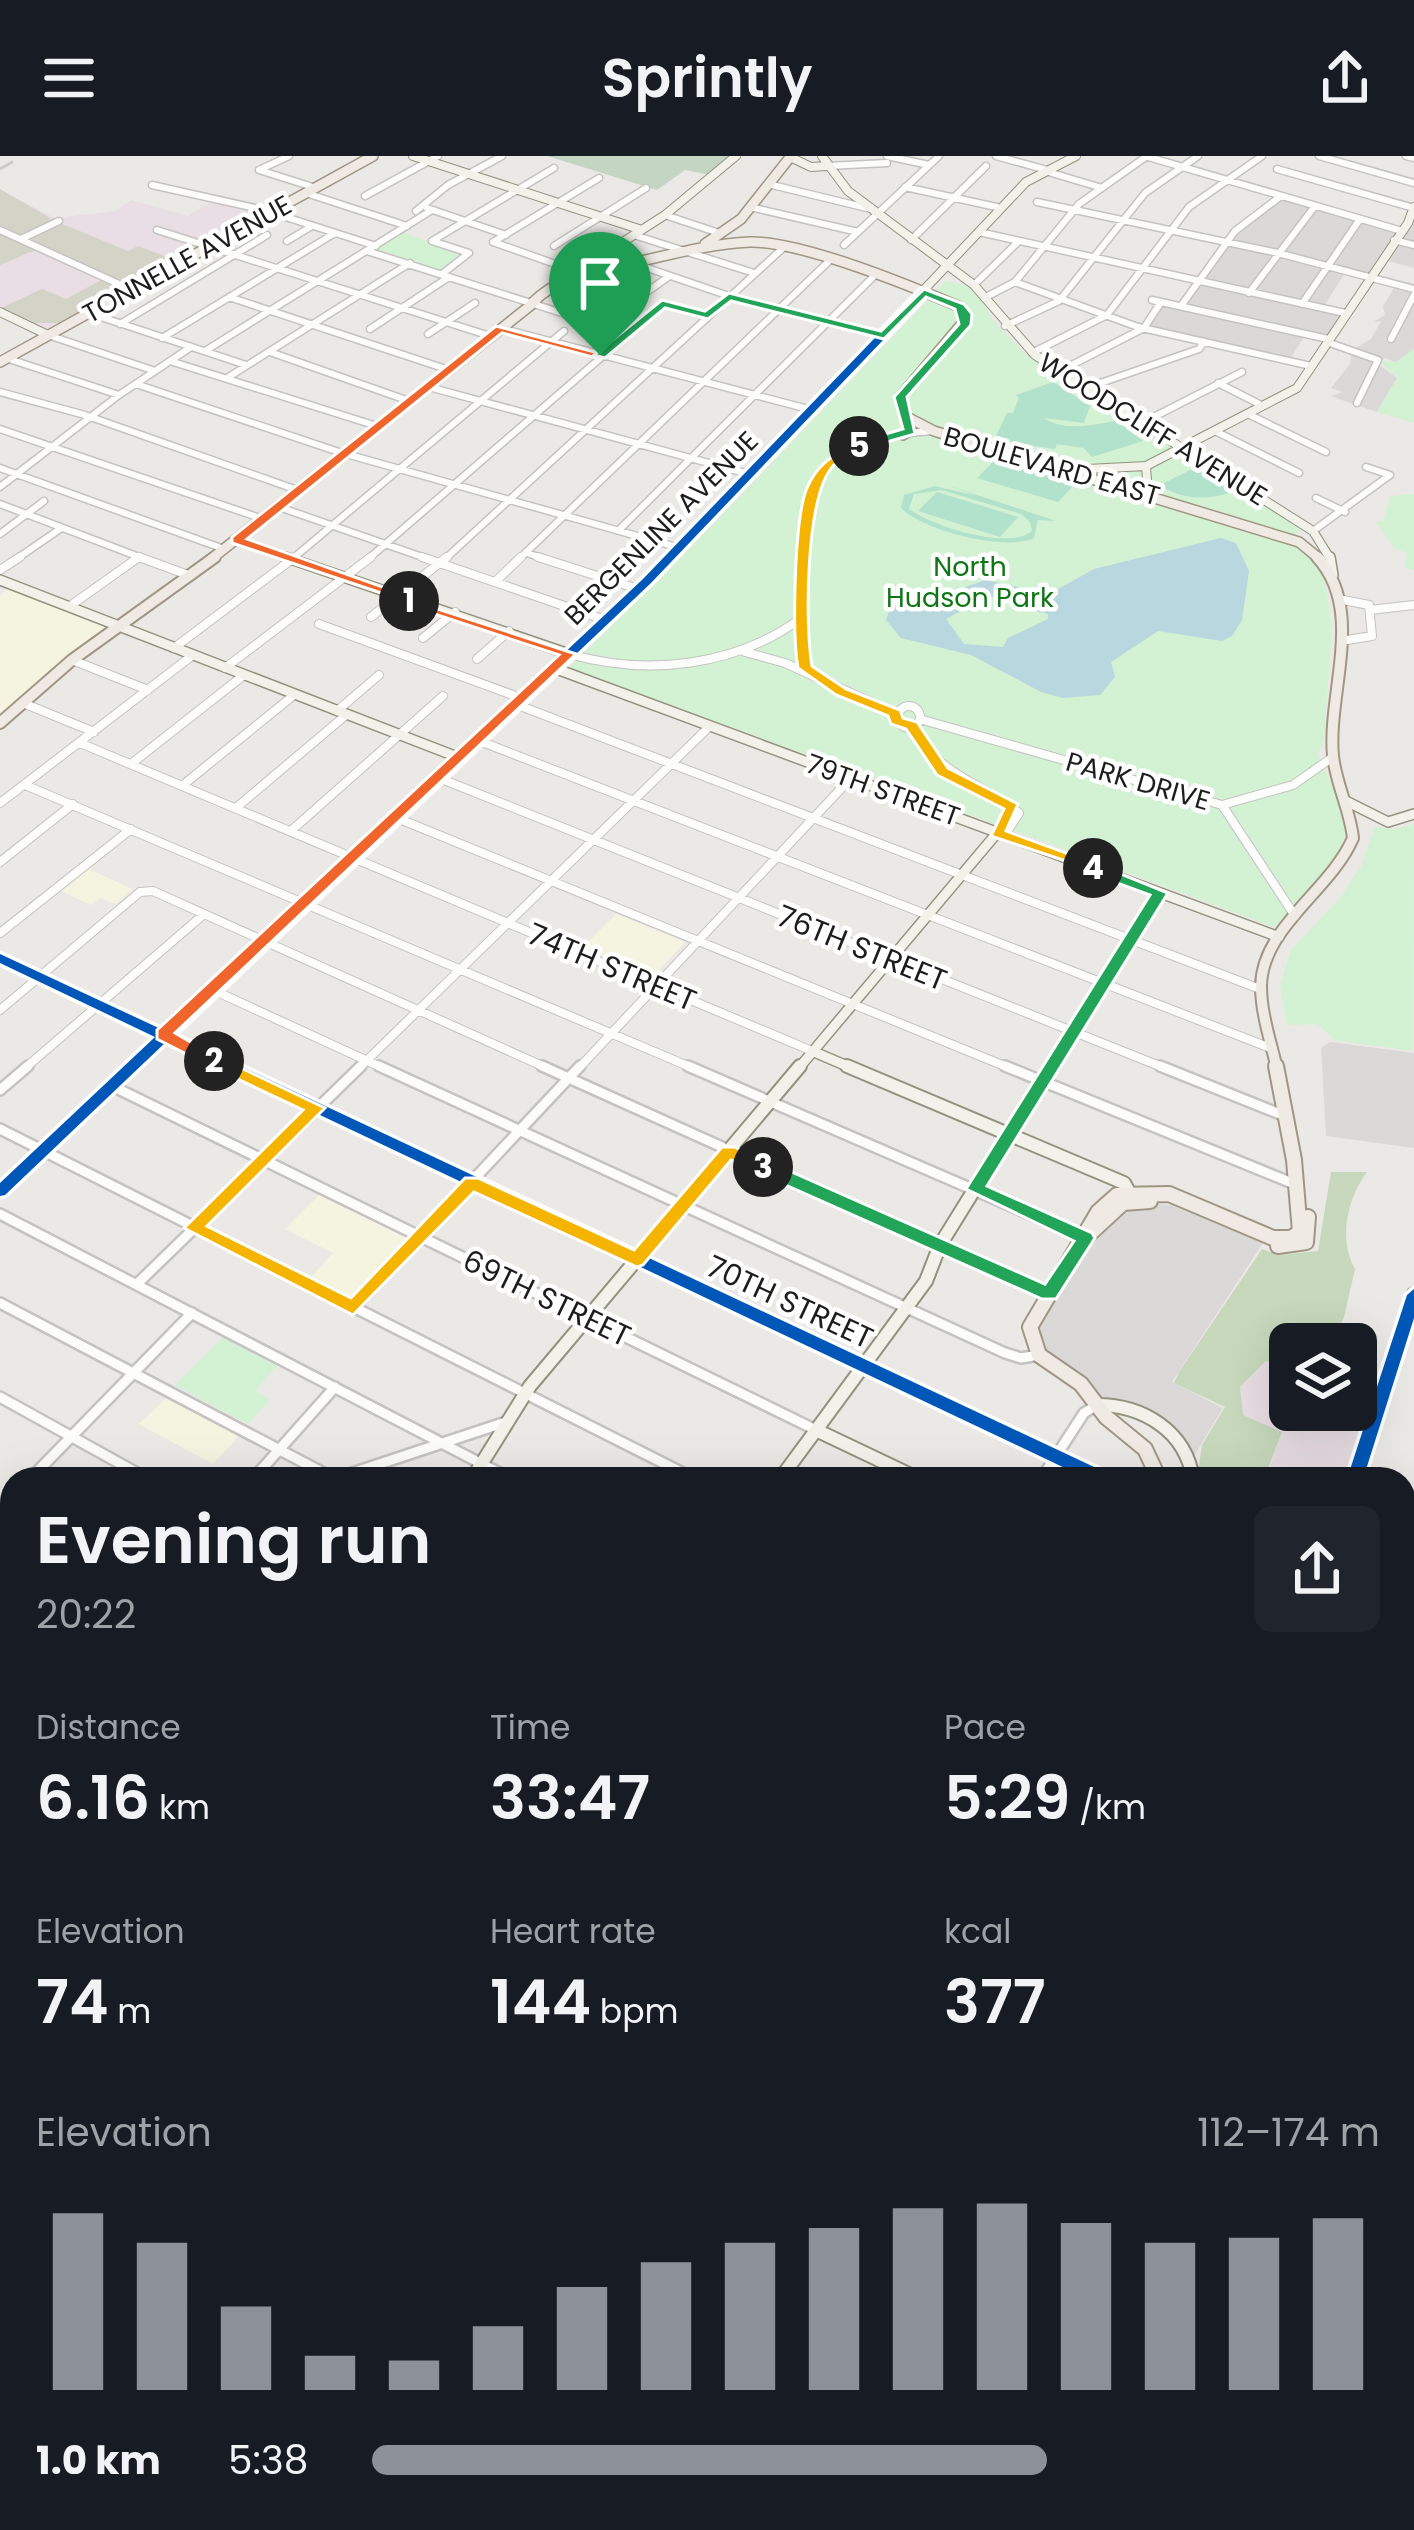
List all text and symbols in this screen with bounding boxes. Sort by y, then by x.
text: Sprintly [602,40,812,116]
icon: menu [36,45,102,111]
icon: share [1312,45,1378,111]
street label: TONNELLE AVENUE [76,186,298,332]
pin [549,232,651,355]
icon: arrive [567,250,633,316]
street label: WOODCLIFF AVENUE [1032,344,1274,514]
pin: 5 [829,416,889,476]
street label: BOULEVARD EAST [940,417,1164,515]
text: 5 [848,422,870,469]
street label: BERGENLINE AVENUE [556,423,766,633]
park label: North Hudson Park [886,548,1054,616]
pin: 1 [379,571,439,631]
text: 1 [403,577,415,624]
street label: PARK DRIVE [1062,743,1214,819]
street label: 79TH STREET [801,745,965,835]
pin: 4 [1063,838,1123,898]
text: 4 [1082,844,1104,891]
street label: 76TH STREET [771,894,953,1002]
street label: 74TH STREET [521,912,703,1022]
pin: 2 [184,1031,244,1091]
text: 2 [205,1037,223,1084]
pin: 3 [733,1137,793,1197]
text: 3 [753,1143,773,1190]
street label: 69TH STREET [456,1239,638,1357]
street label: 70TH STREET [700,1245,880,1359]
map controls [1269,1323,1377,1431]
button: layers [1269,1323,1377,1431]
text: Evening run [36,1494,431,1586]
button: share [1254,1506,1380,1632]
text: 20:22 [36,1587,136,1642]
text: Distance [36,1704,181,1751]
text: Time [490,1704,570,1751]
text: Pace [944,1704,1026,1751]
text: 6.16 [36,1756,150,1840]
text: 33:47 [490,1756,650,1840]
text: 5:29 [944,1756,1070,1840]
text: km [150,1784,210,1831]
text: /km [1070,1784,1146,1831]
text: Elevation [36,1908,185,1955]
text: Heart rate [490,1908,656,1955]
text: kcal [944,1908,1011,1955]
text: 74 [36,1960,109,2044]
text: 144 [490,1960,591,2044]
text: 377 [944,1960,1046,2044]
text: m [109,1988,151,2035]
text: bpm [591,1988,678,2035]
text: Elevation [36,2105,212,2160]
text: 112–174 m [1197,2105,1380,2160]
text: 1.0 km [36,2433,161,2488]
text: 5:38 [228,2433,308,2488]

